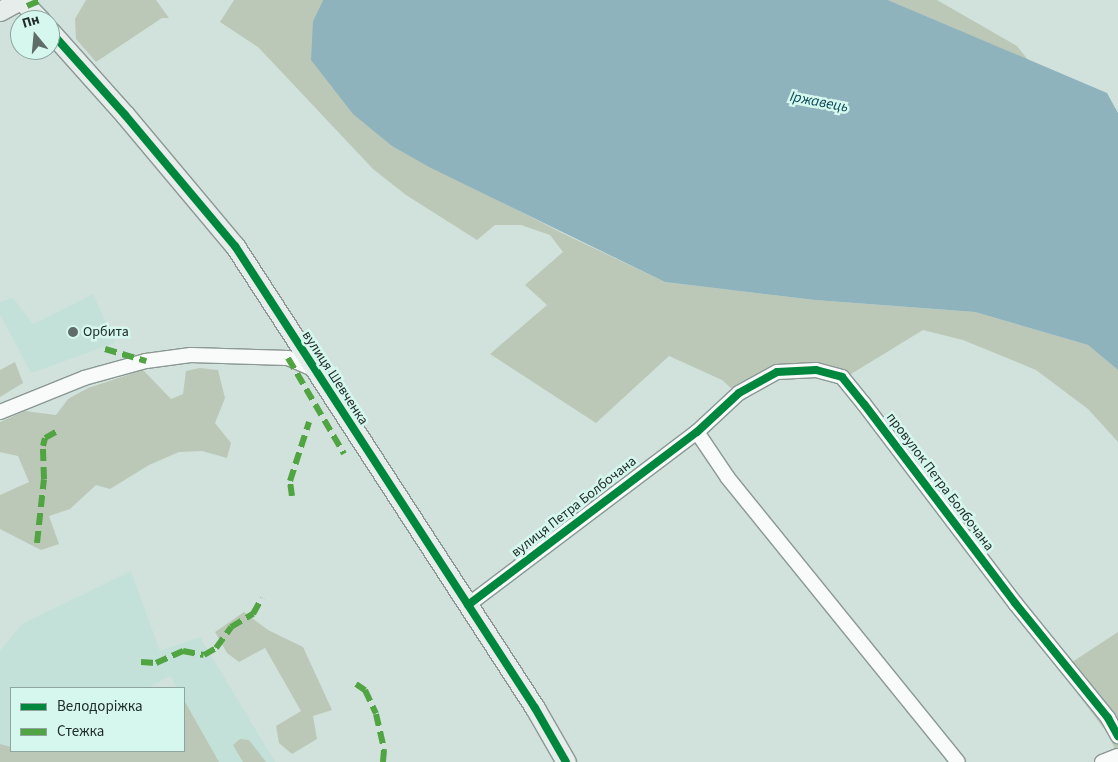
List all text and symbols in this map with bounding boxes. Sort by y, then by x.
text: Пн [20,9,42,34]
north arrow [10,10,60,60]
water label: Іржавець [788,88,850,116]
place label: Орбита [83,324,129,340]
marker: Орбита [67,326,79,338]
street label: вулиця Шевченка [298,328,372,428]
street label: провулок Петра Болбочана [883,410,997,554]
street label: вулиця Петра Болбочана [508,453,640,561]
legend [10,687,185,752]
text: Велодоріжка [57,696,143,717]
text: Стежка [57,721,104,742]

